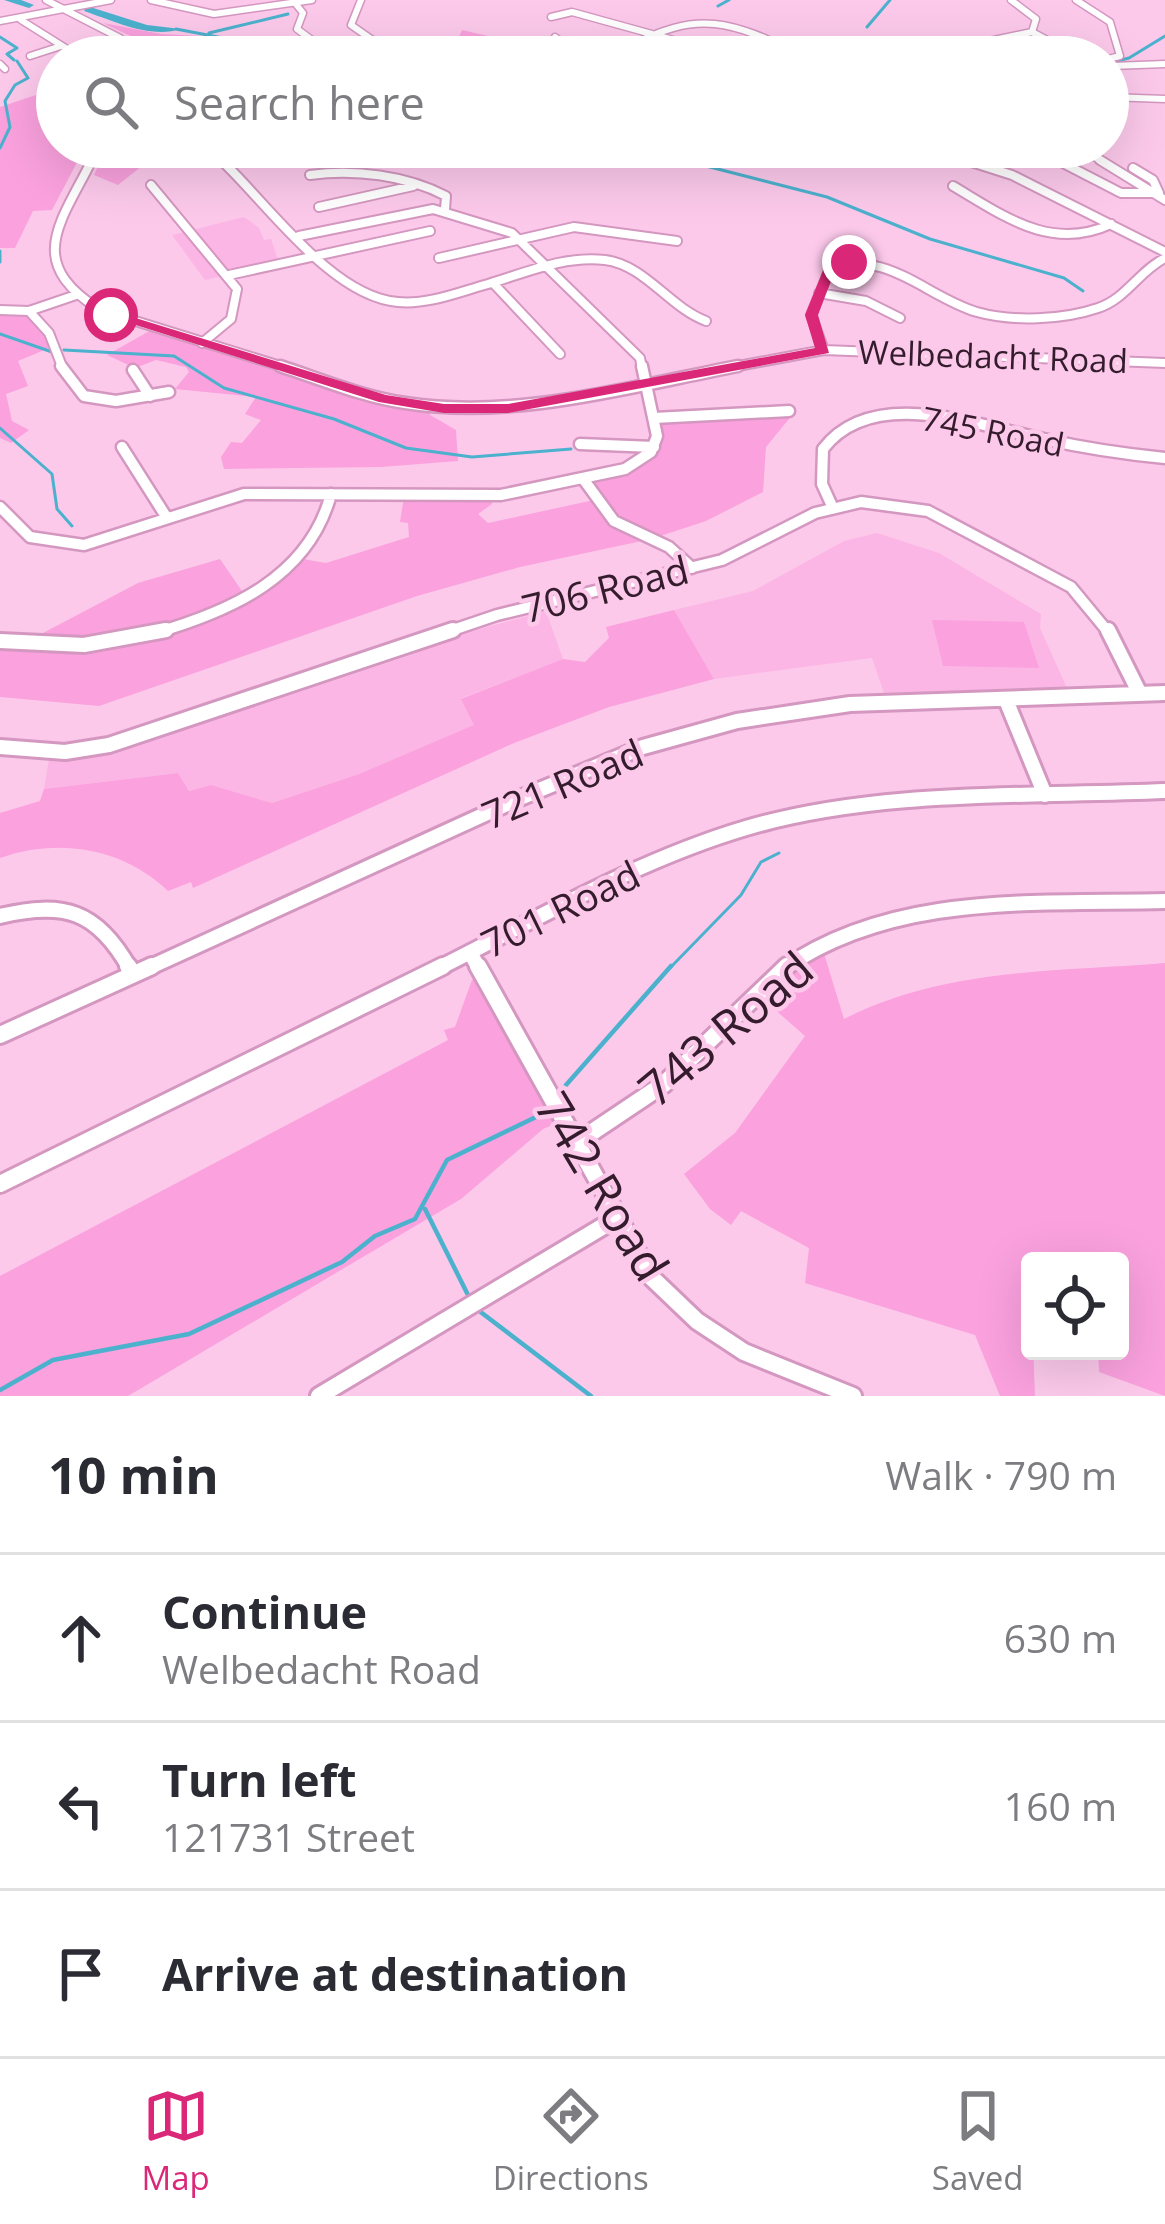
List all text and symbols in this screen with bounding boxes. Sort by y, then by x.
search box [36,36,1129,168]
icon: search [78,69,144,135]
text: Search here [174,72,425,133]
route end [822,235,876,289]
route start [84,288,138,342]
street label: Welbedacht Road [857,329,1129,383]
street label: 745 Road [918,395,1068,467]
street label: 706 Road [516,542,694,634]
street label: 721 Road [473,725,651,841]
street label: 701 Road [472,847,648,969]
street label: 743 Road [624,936,826,1120]
street label: 742 Road [521,1080,685,1292]
map controls [1021,1252,1129,1360]
button: locate [1021,1252,1129,1360]
text: 10 min [48,1439,219,1509]
text: Walk · 790 m [885,1448,1117,1501]
text: Continue [162,1581,367,1642]
icon: ahead [48,1605,114,1671]
text: 630 m [1004,1611,1117,1664]
text: Welbedacht Road [162,1642,481,1695]
text: Turn left [162,1749,357,1810]
icon: left [48,1773,114,1839]
text: 160 m [1004,1779,1117,1832]
text: 121731 Street [162,1810,415,1863]
icon: arrive [48,1941,114,2007]
text: Arrive at destination [162,1943,628,2004]
tab: Map [142,2083,210,2200]
tab: Directions [493,2083,649,2200]
tab: Saved [932,2083,1023,2200]

